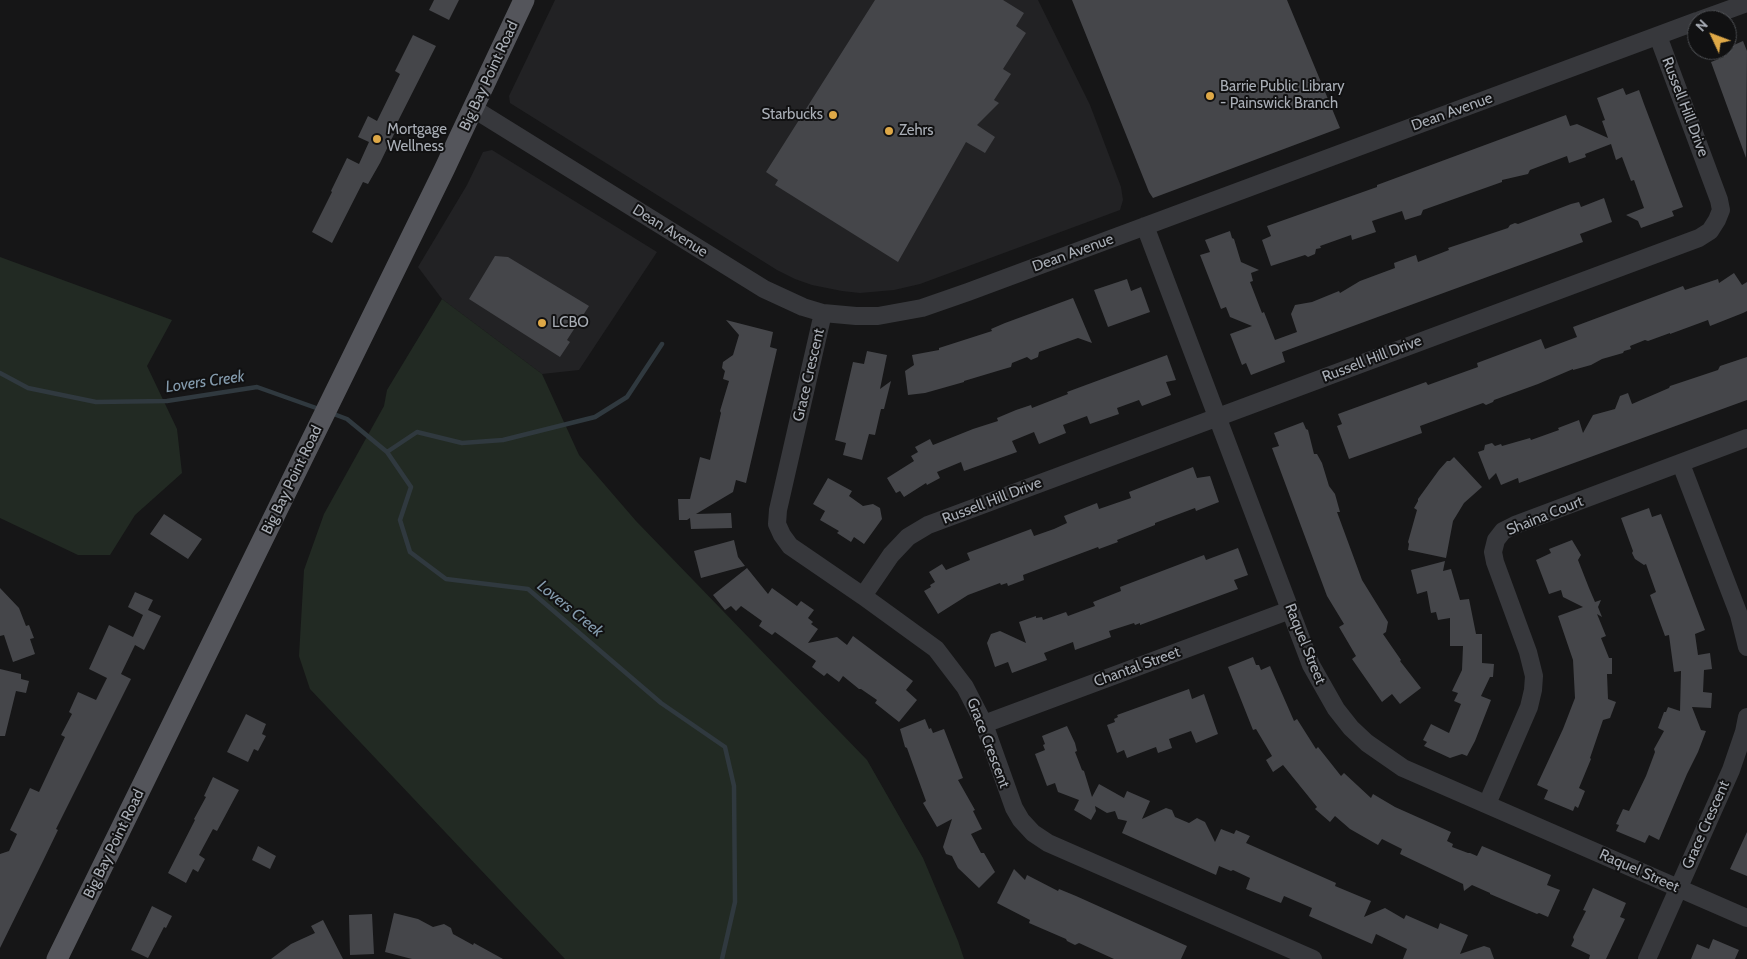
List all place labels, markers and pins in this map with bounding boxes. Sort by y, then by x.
place label: Barrie Public Library - Painswick Branch [1220,78,1345,113]
marker: Barrie Public Library - Painswick Branch [1204,90,1216,102]
place label: Starbucks [762,106,823,124]
marker: Starbucks [827,109,839,121]
place label: Mortgage Wellness [387,121,447,156]
place label: Zehrs [899,122,934,140]
marker: Zehrs [883,125,895,137]
marker: Mortgage Wellness [371,133,383,145]
place label: LCBO [552,314,589,332]
marker: LCBO [536,317,548,329]

